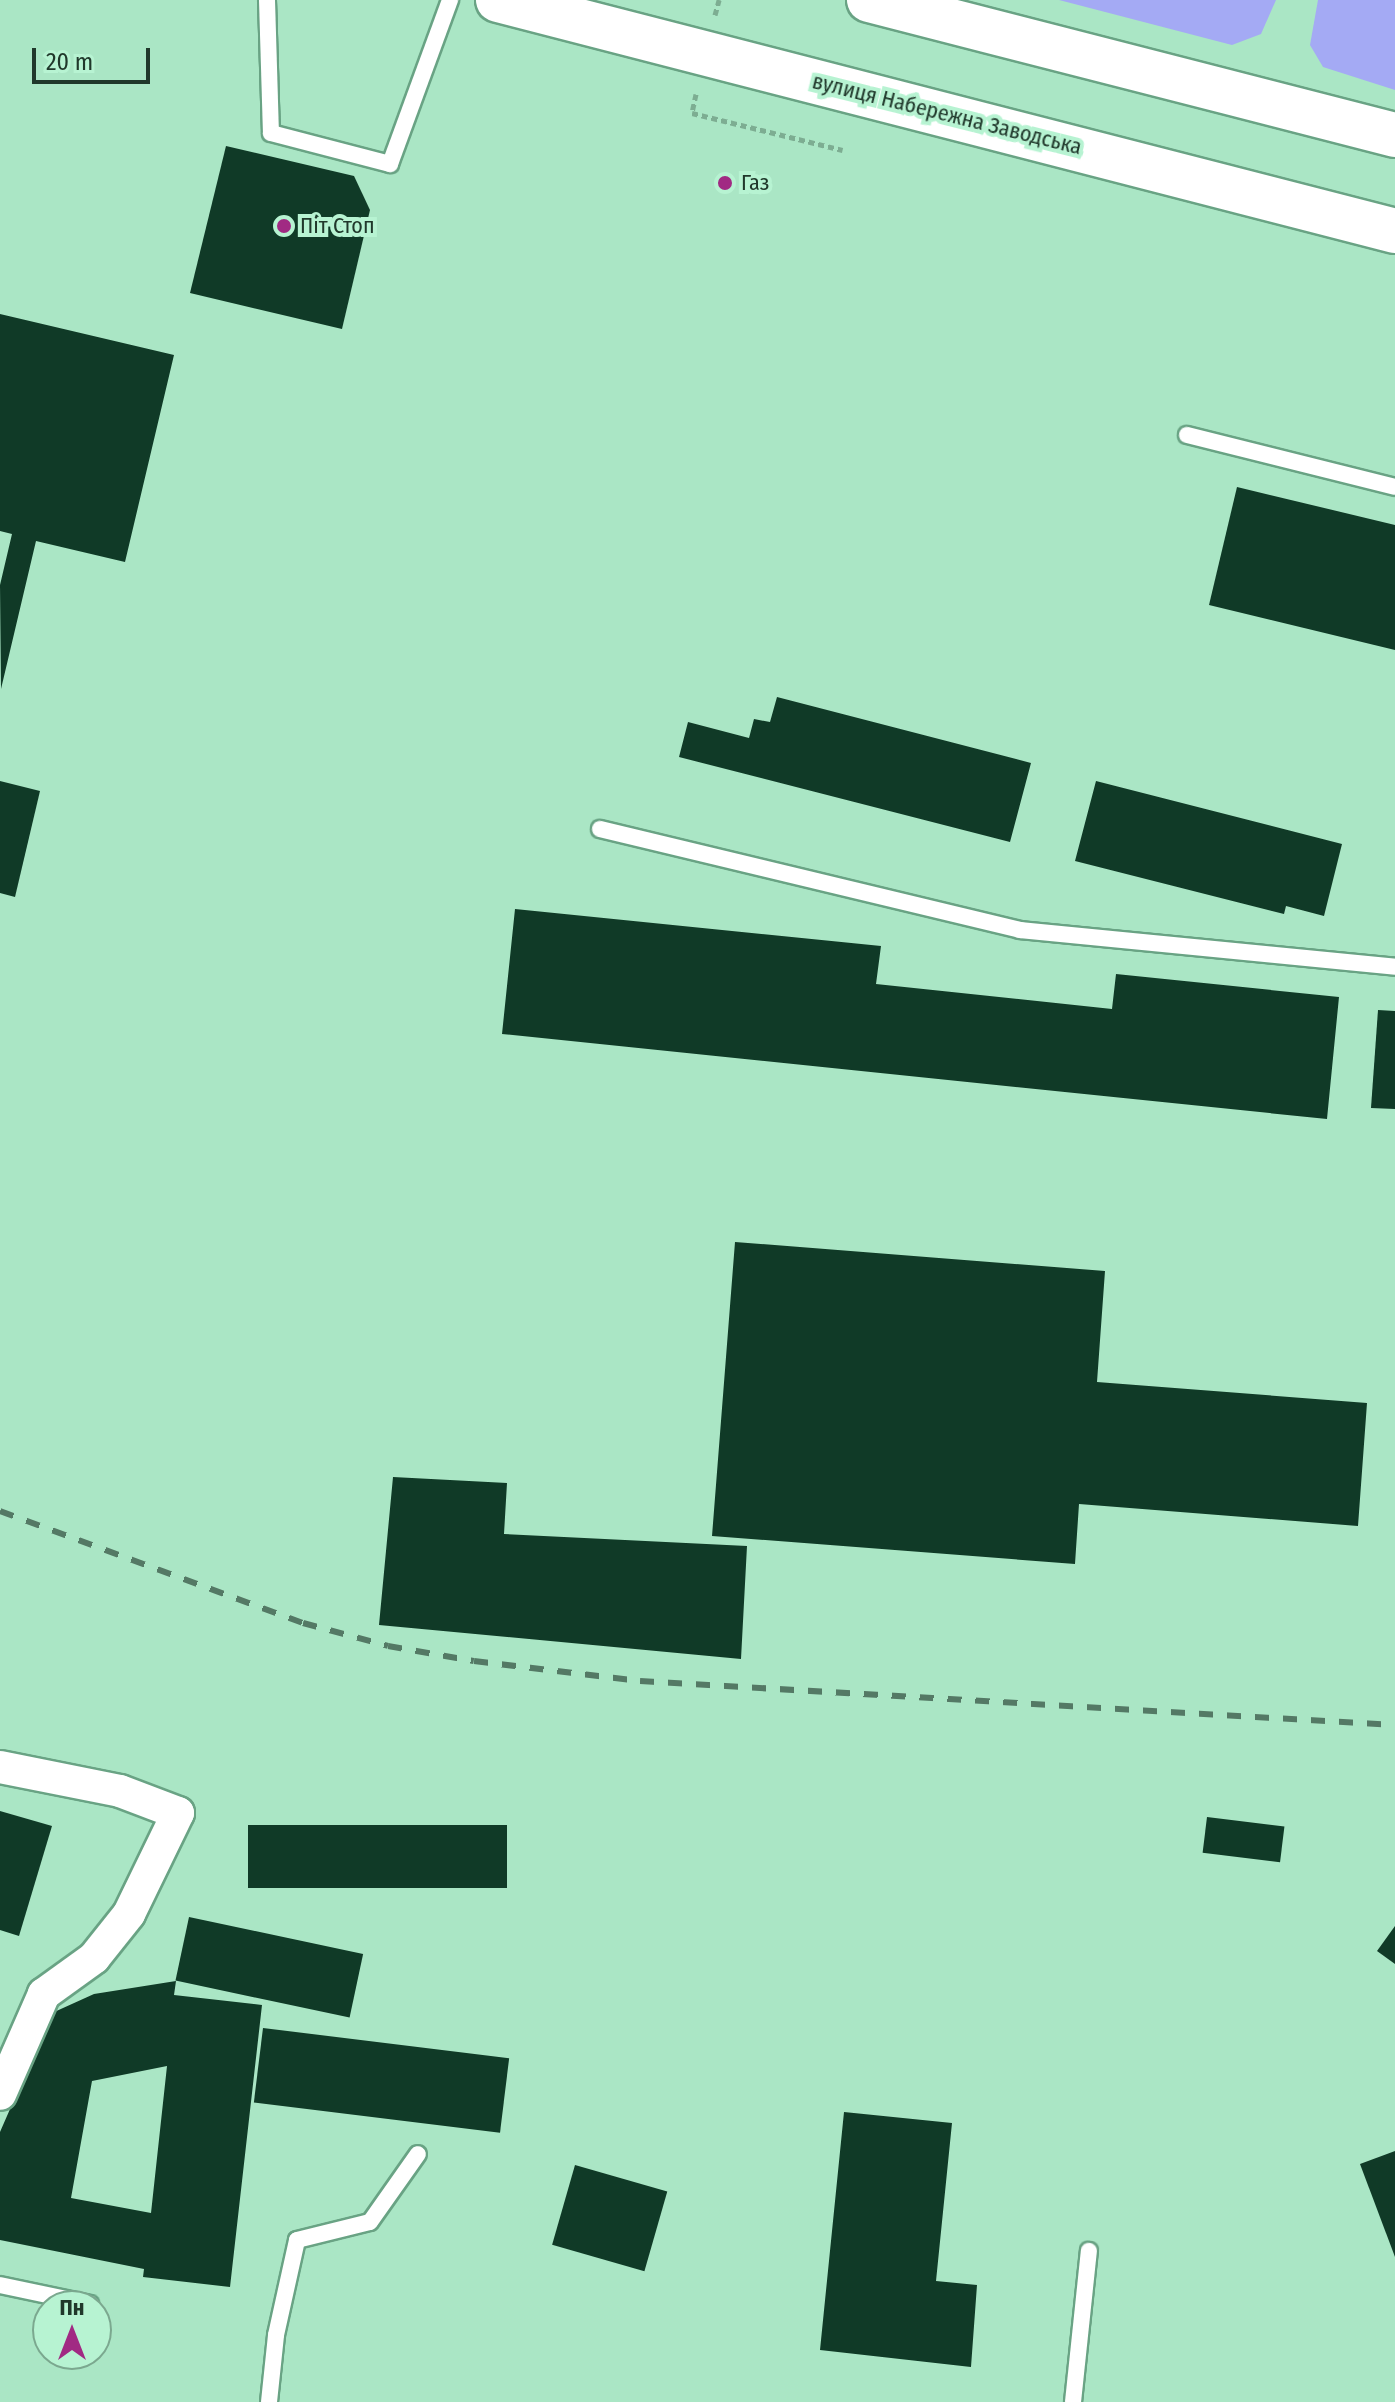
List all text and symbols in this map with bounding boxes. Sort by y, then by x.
scale bar [36,32,154,82]
text: 20 m [46,48,93,76]
street label: вулиця Набережна Заводська [810,68,1084,160]
place label: Газ [741,170,769,196]
marker: Газ [716,174,734,192]
place label: Піт Стоп [300,213,375,239]
marker: Піт Стоп [275,217,293,235]
north arrow [32,2290,112,2370]
text: Пн [60,2294,84,2321]

